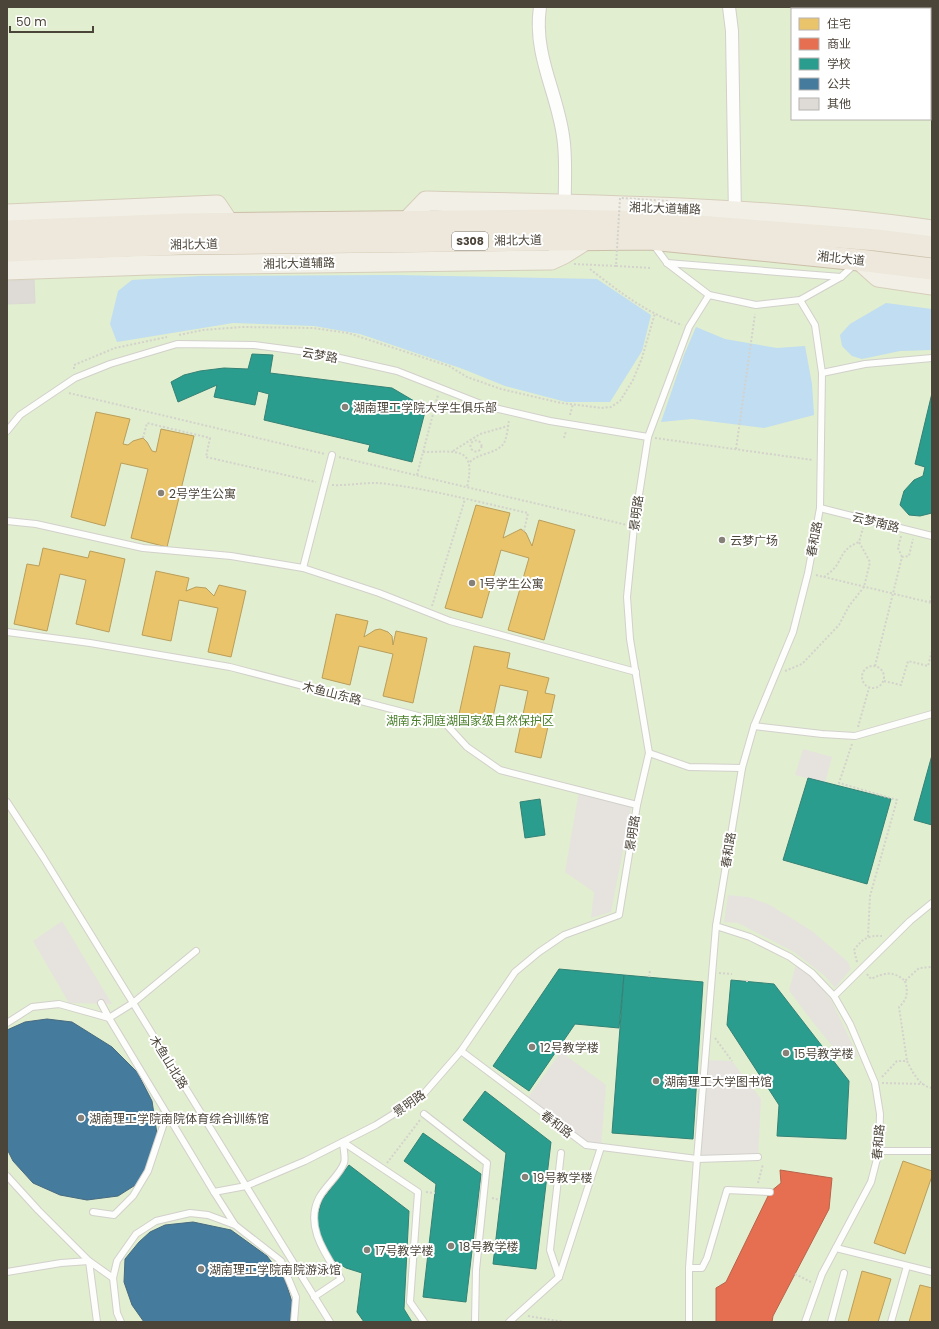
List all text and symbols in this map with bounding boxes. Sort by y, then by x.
scale bar [10,8,93,34]
legend [791,8,931,120]
text: 50 m [16,13,47,30]
text: 住宅 [827,15,851,32]
text: 商业 [827,35,851,52]
text: 学校 [827,55,851,72]
text: 公共 [827,75,851,92]
text: 其他 [827,95,851,112]
street label: 湘北大道辅路 [629,198,701,218]
street label: 湘北大道 [494,231,542,249]
road number: S308 [452,232,488,250]
street label: 湘北大道 [170,235,218,253]
street label: 湘北大道 [816,247,866,269]
street label: 湘北大道辅路 [263,254,335,272]
street label: 云梦路 [301,344,339,366]
place label: 湖南理工学院大学生俱乐部 [353,399,497,416]
marker: 湖南理工学院大学生俱乐部 [340,402,350,412]
place label: 2号学生公寓 [169,485,236,502]
marker: 2号学生公寓 [156,488,166,498]
street label: 景明路 [625,494,647,532]
street label: 云梦南路 [851,508,901,536]
street label: 春和路 [802,520,826,558]
place label: 云梦广场 [730,532,778,549]
marker: 云梦广场 [717,535,727,545]
place label: 1号学生公寓 [480,575,544,592]
marker: 1号学生公寓 [467,578,477,588]
street label: 木鱼山东路 [301,677,363,709]
park label: 湖南东洞庭湖国家级自然保护区 [386,712,554,729]
street label: 景明路 [621,814,643,852]
street label: 春和路 [717,831,739,869]
street label: 木鱼山北路 [146,1032,192,1092]
place label: 12号教学楼 [540,1039,599,1056]
marker: 12号教学楼 [527,1042,537,1052]
place label: 15号教学楼 [794,1045,853,1062]
marker: 15号教学楼 [781,1048,791,1058]
place label: 湖南理工大学图书馆 [664,1073,772,1090]
marker: 湖南理工大学图书馆 [651,1076,661,1086]
street label: 景明路 [389,1086,429,1120]
street label: 春和路 [538,1106,576,1142]
place label: 湖南理工学院南院体育综合训练馆 [89,1110,269,1127]
marker: 湖南理工学院南院体育综合训练馆 [76,1113,86,1123]
street label: 春和路 [868,1123,888,1161]
place label: 19号教学楼 [533,1169,592,1186]
marker: 19号教学楼 [520,1172,530,1182]
place label: 18号教学楼 [459,1238,518,1255]
marker: 18号教学楼 [446,1241,456,1251]
place label: 17号教学楼 [375,1242,433,1259]
marker: 17号教学楼 [362,1245,372,1255]
place label: 湖南理工学院南院游泳馆 [209,1261,341,1278]
marker: 湖南理工学院南院游泳馆 [196,1264,206,1274]

